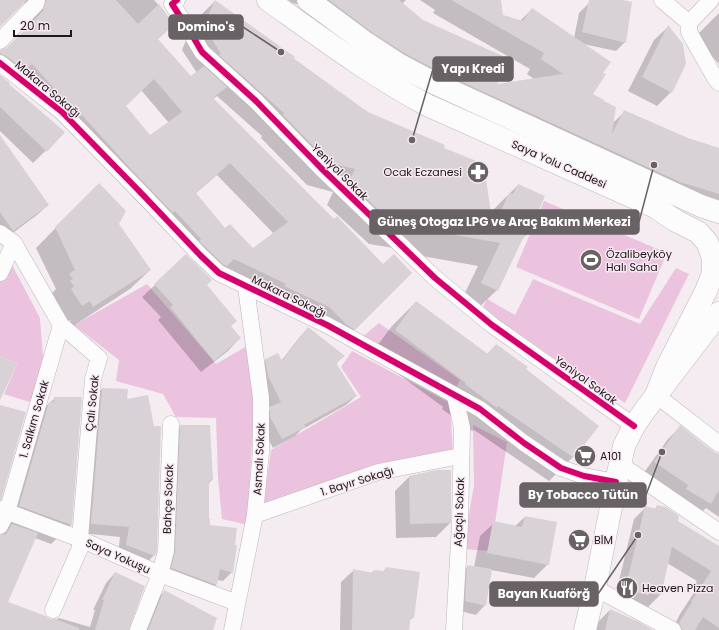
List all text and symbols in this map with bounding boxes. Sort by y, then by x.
scale bar [14,12,71,38]
callout: Domino's [169,15,243,39]
text: 20 m [20,17,50,34]
text: Domino's [177,18,235,35]
street label: Makara Sokağı [12,57,84,121]
callout: Yapı Kredi [433,57,513,81]
text: Yapı Kredi [441,60,505,77]
street label: Saya Yolu Caddesi [509,136,609,192]
street label: Yeniyol Sokak [308,140,372,204]
pharmacy icon: Ocak Eczanesi [465,159,491,185]
place label: Ocak Eczanesi [384,164,462,180]
callout: Güneş Otogaz LPG ve Araç Bakım Merkezi [370,210,639,234]
text: Güneş Otogaz LPG ve Araç Bakım Merkezi [377,213,631,230]
place label: Özalibeyköy Halı Saha [606,246,673,275]
sports icon: Özalibeyköy Halı Saha [578,247,604,273]
street label: Makara Sokağı [249,271,329,321]
street label: Yeniyol Sokak [551,352,621,408]
street label: Çalı Sokak [81,374,103,432]
street label: 1. Salkım Sokak [15,378,53,460]
street label: Asmalı Sokak [249,422,269,496]
supermarket icon: A101 [572,443,598,469]
place label: A101 [600,448,621,464]
street label: 1. Bayır Sokağı [319,462,395,500]
street label: Bahçe Sokak [159,463,177,534]
street label: Ağaçlı Sokak [450,477,468,547]
callout: By Tobacco Tütün [520,483,646,507]
text: By Tobacco Tütün [528,486,638,503]
supermarket icon: BİM [566,527,592,553]
place label: BİM [594,532,613,548]
street label: Saya Yokuşu [83,535,153,577]
restaurant icon: Heaven Pizza [614,575,640,601]
place label: Heaven Pizza [642,580,713,596]
callout: Bayan Kuaförğ [490,582,598,606]
text: Bayan Kuaförğ [498,585,590,602]

